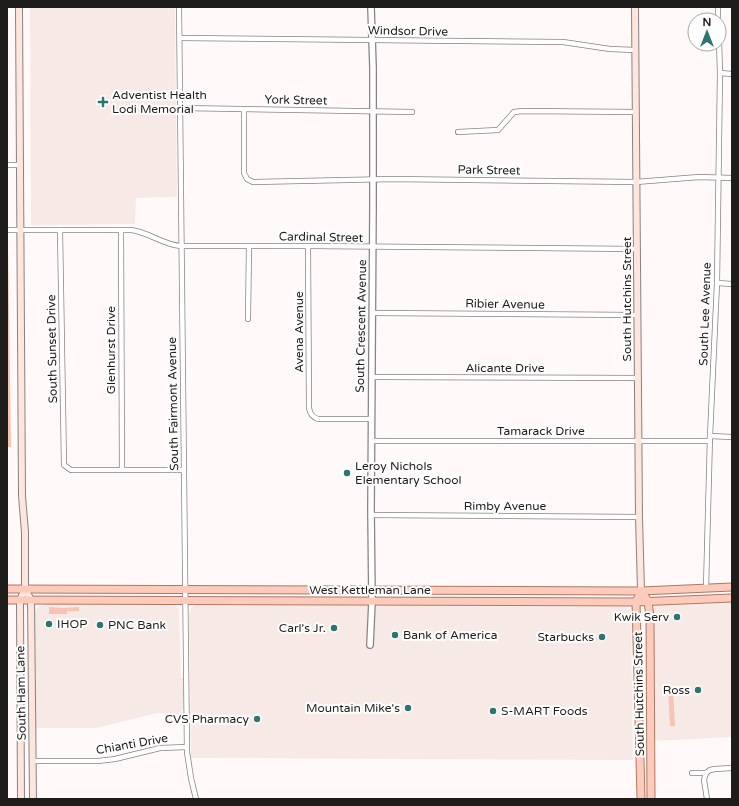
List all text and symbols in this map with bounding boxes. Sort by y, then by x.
north arrow [687,12,727,52]
text: N [703,16,711,29]
street label: Windsor Drive [368,23,448,39]
place label: Adventist Health Lodi Memorial [112,88,207,116]
street label: York Street [265,92,328,108]
marker: Adventist Health Lodi Memorial [97,96,109,108]
street label: Park Street [457,162,521,178]
street label: Cardinal Street [279,229,364,245]
street label: South Hutchins Street [620,236,634,361]
street label: South Crescent Avenue [353,259,369,393]
street label: South Lee Avenue [696,262,714,366]
street label: Avena Avenue [292,291,306,373]
street label: South Sunset Drive [44,294,60,403]
street label: Ribier Avenue [465,296,545,312]
street label: Glenhurst Drive [104,306,118,394]
street label: South Fairmont Avenue [165,337,181,471]
street label: Alicante Drive [465,361,545,375]
street label: Tamarack Drive [497,424,585,438]
place label: Leroy Nichols Elementary School [355,459,462,487]
marker: Leroy Nichols Elementary School [342,468,352,478]
street label: Rimby Avenue [464,499,546,513]
street label: West Kettleman Lane [309,583,431,597]
place label: Kwik Serv [614,610,670,624]
marker: Kwik Serv [672,612,682,622]
place label: IHOP [57,617,87,631]
place label: PNC Bank [108,618,167,632]
marker: IHOP [44,619,54,629]
marker: PNC Bank [95,620,105,630]
place label: Carl's Jr. [279,621,326,635]
marker: Carl's Jr. [329,623,339,633]
place label: Bank of America [403,628,497,642]
marker: Bank of America [390,630,400,640]
place label: Starbucks [537,630,594,644]
street label: South Hutchins Street [631,631,647,757]
marker: Starbucks [597,632,607,642]
street label: South Ham Lane [13,645,29,740]
place label: Ross [663,683,690,697]
marker: Ross [693,685,703,695]
place label: Mountain Mike's [306,701,400,715]
marker: Mountain Mike's [403,703,413,713]
place label: S-MART Foods [501,704,588,718]
marker: S-MART Foods [488,706,498,716]
place label: CVS Pharmacy [165,712,250,726]
marker: CVS Pharmacy [252,714,262,724]
street label: Chianti Drive [95,731,169,757]

